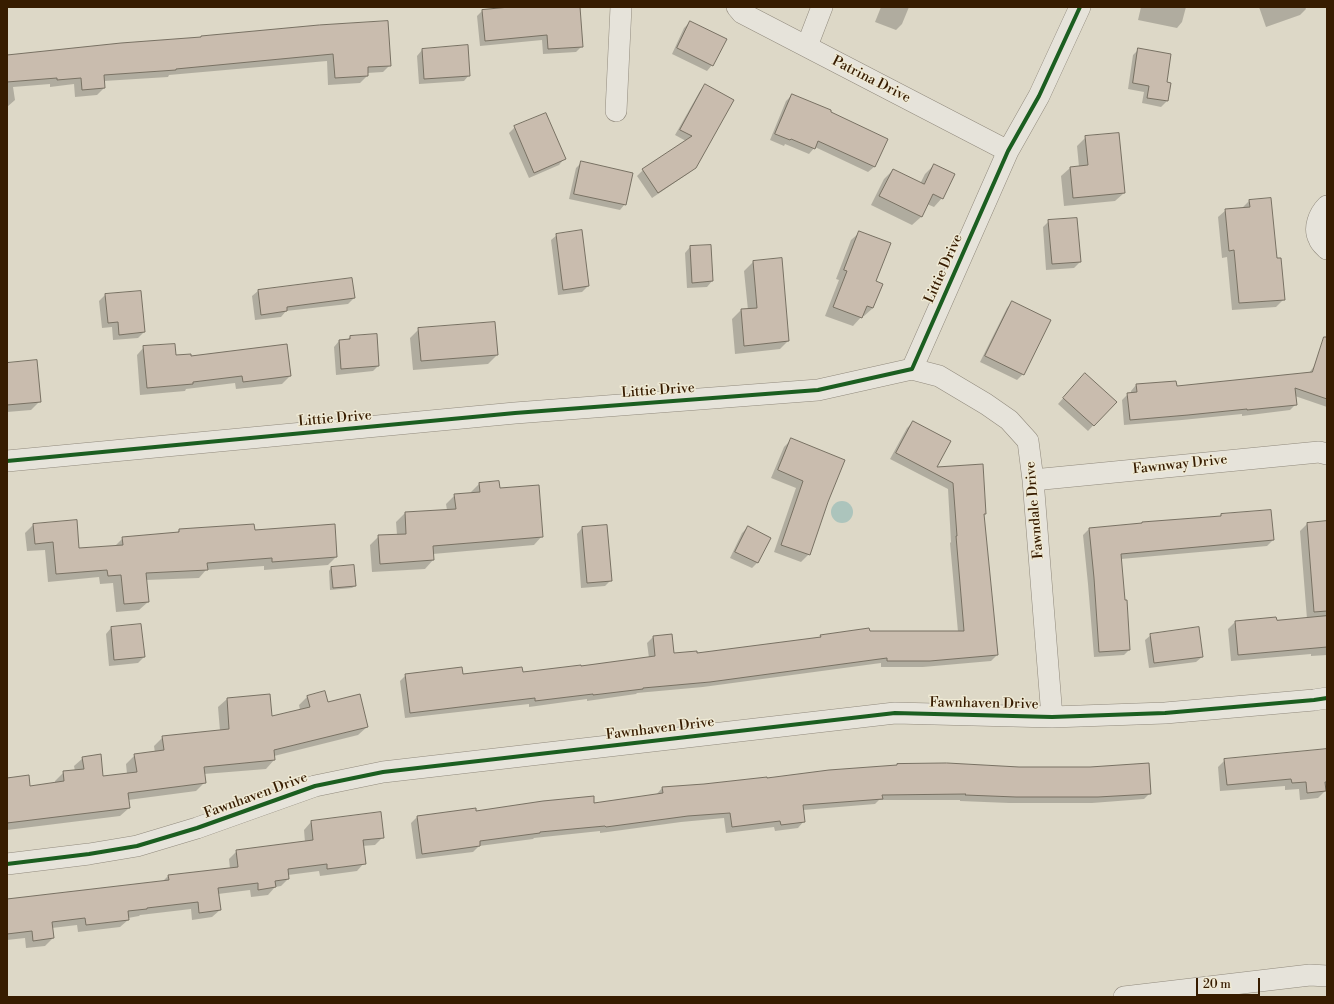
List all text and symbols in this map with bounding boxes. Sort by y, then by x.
street label: Patrina Drive [829,53,913,107]
street label: Littie Drive [921,232,967,306]
street label: Littie Drive [621,380,695,402]
street label: Littie Drive [297,407,373,431]
street label: Fawnway Drive [1132,452,1228,478]
street label: Fawndale Drive [1022,460,1048,560]
street label: Fawnhaven Drive [929,695,1039,713]
street label: Fawnhaven Drive [605,714,715,744]
street label: Fawnhaven Drive [202,769,310,823]
scale bar [1198,970,1262,996]
text: 20 m [1203,977,1231,992]

